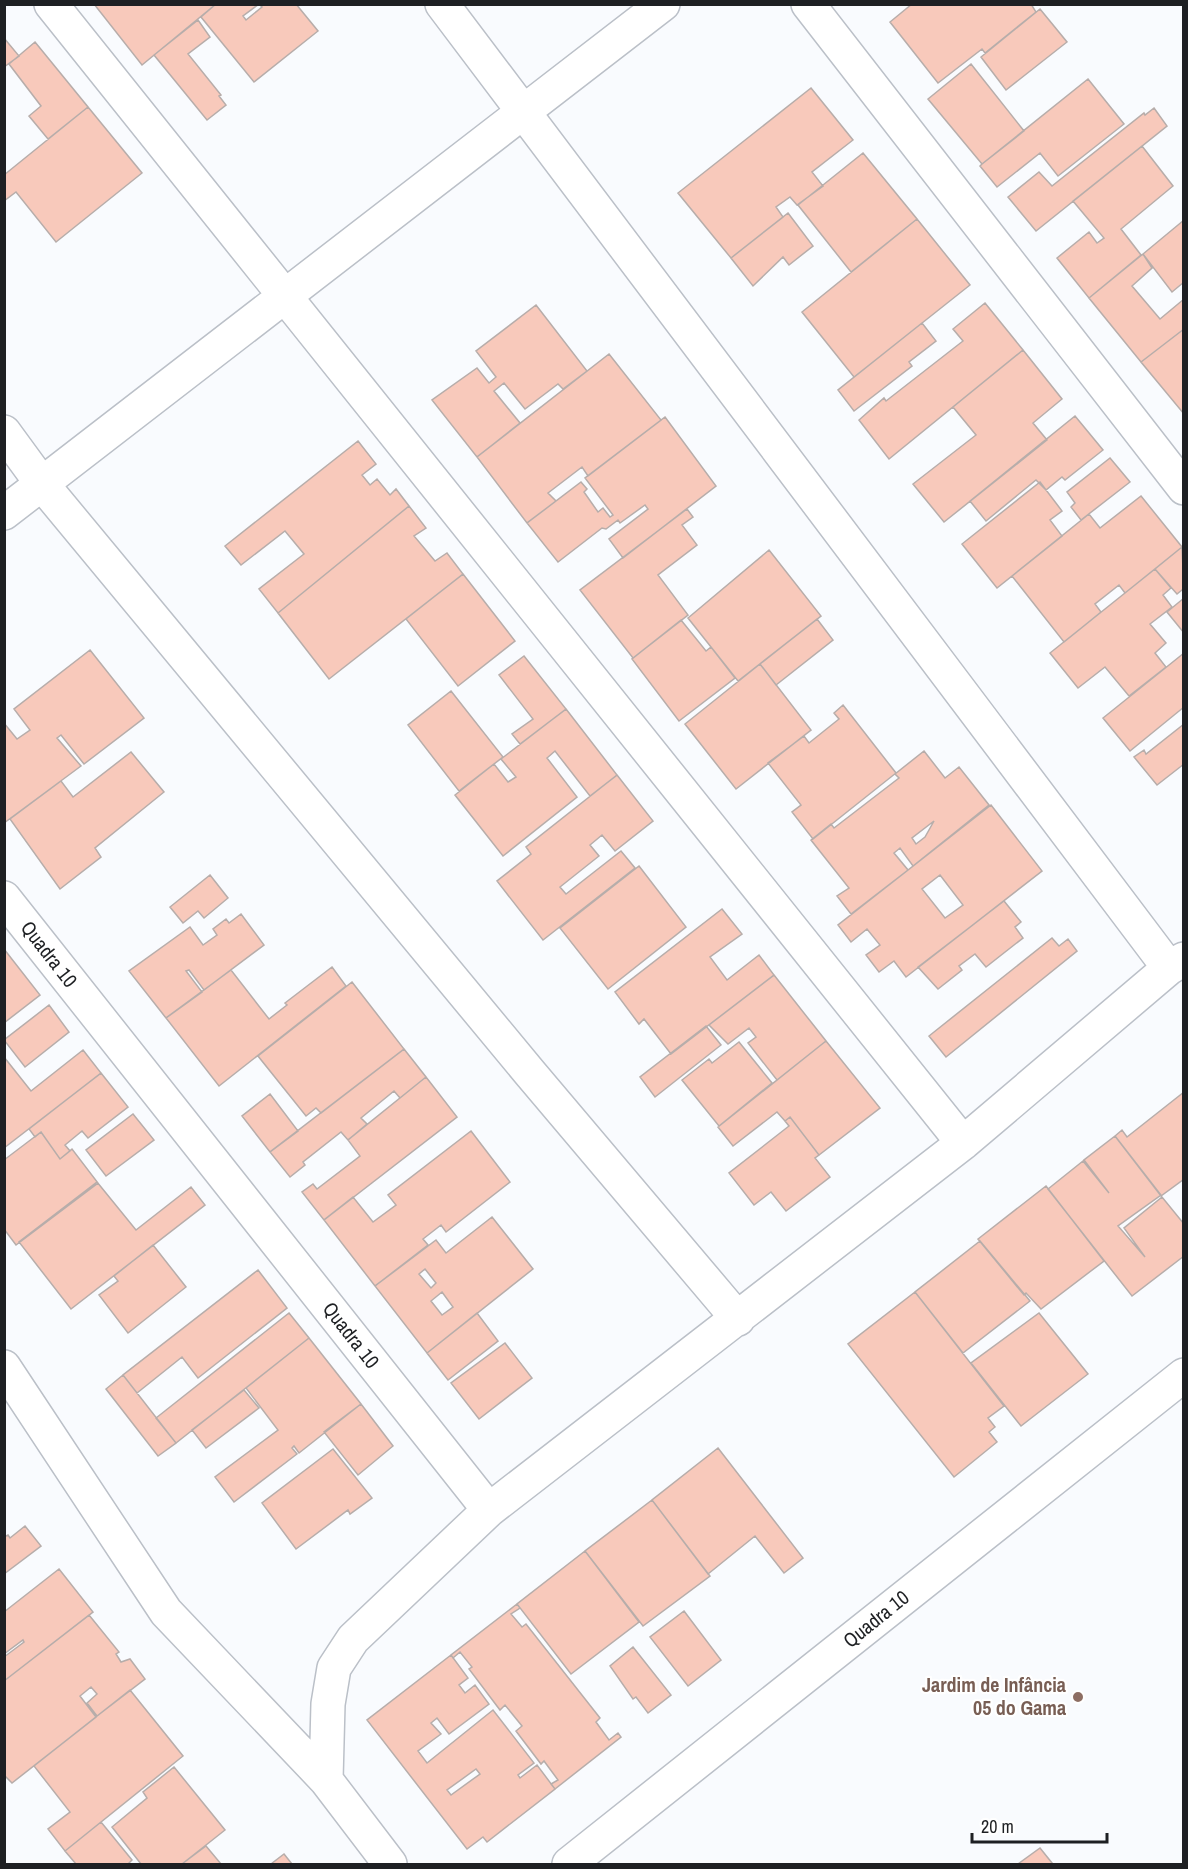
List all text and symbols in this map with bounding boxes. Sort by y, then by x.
street label: Quadra 10 [15,915,84,993]
street label: Quadra 10 [317,1296,386,1374]
street label: Quadra 10 [837,1584,914,1653]
place label: Jardim de Infância 05 do Gama [922,1671,1066,1721]
marker: Jardim de Infância 05 do Gama [1071,1690,1085,1704]
scale bar [972,1806,1107,1844]
text: 20 m [981,1814,1014,1839]

